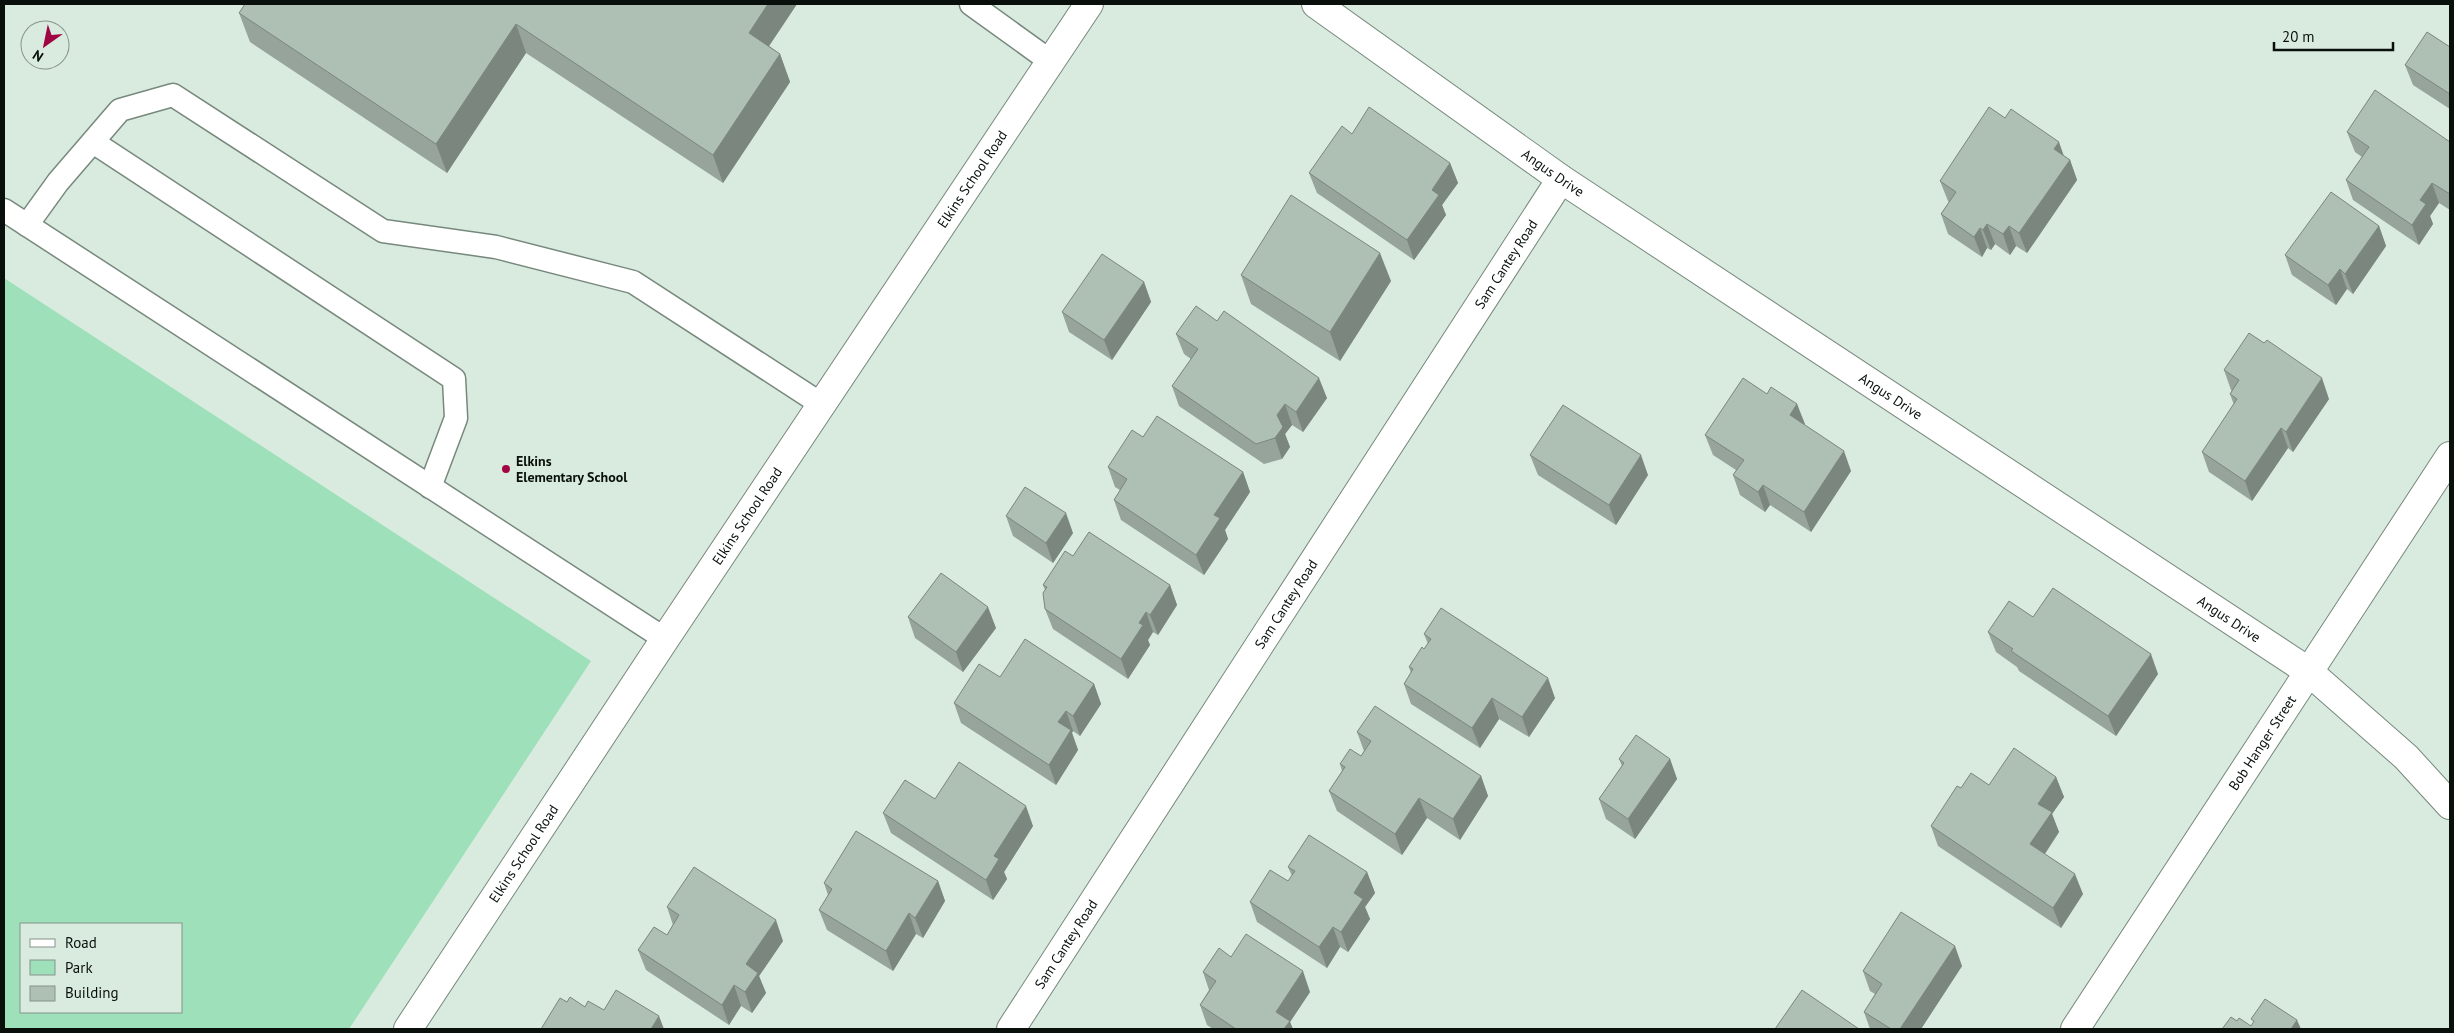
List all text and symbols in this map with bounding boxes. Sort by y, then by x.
north arrow [20,20,70,70]
scale bar [2274,20,2393,52]
text: 20 m [2282,27,2315,46]
text: N [29,46,47,66]
street label: Elkins School Road [933,127,1011,231]
street label: Angus Drive [1518,145,1588,201]
street label: Sam Cantey Road [1470,216,1541,312]
street label: Angus Drive [1856,369,1926,424]
place label: Elkins Elementary School [516,452,628,486]
marker: Elkins Elementary School [500,463,512,475]
street label: Elkins School Road [708,464,786,568]
street label: Sam Cantey Road [1250,556,1321,652]
street label: Angus Drive [2194,592,2264,646]
street label: Bob Hanger Street [2225,692,2300,794]
street label: Elkins School Road [485,801,562,906]
street label: Sam Cantey Road [1030,896,1101,992]
legend [20,923,182,1013]
text: Road [65,933,97,952]
text: Park [65,958,93,977]
text: Building [65,983,119,1002]

